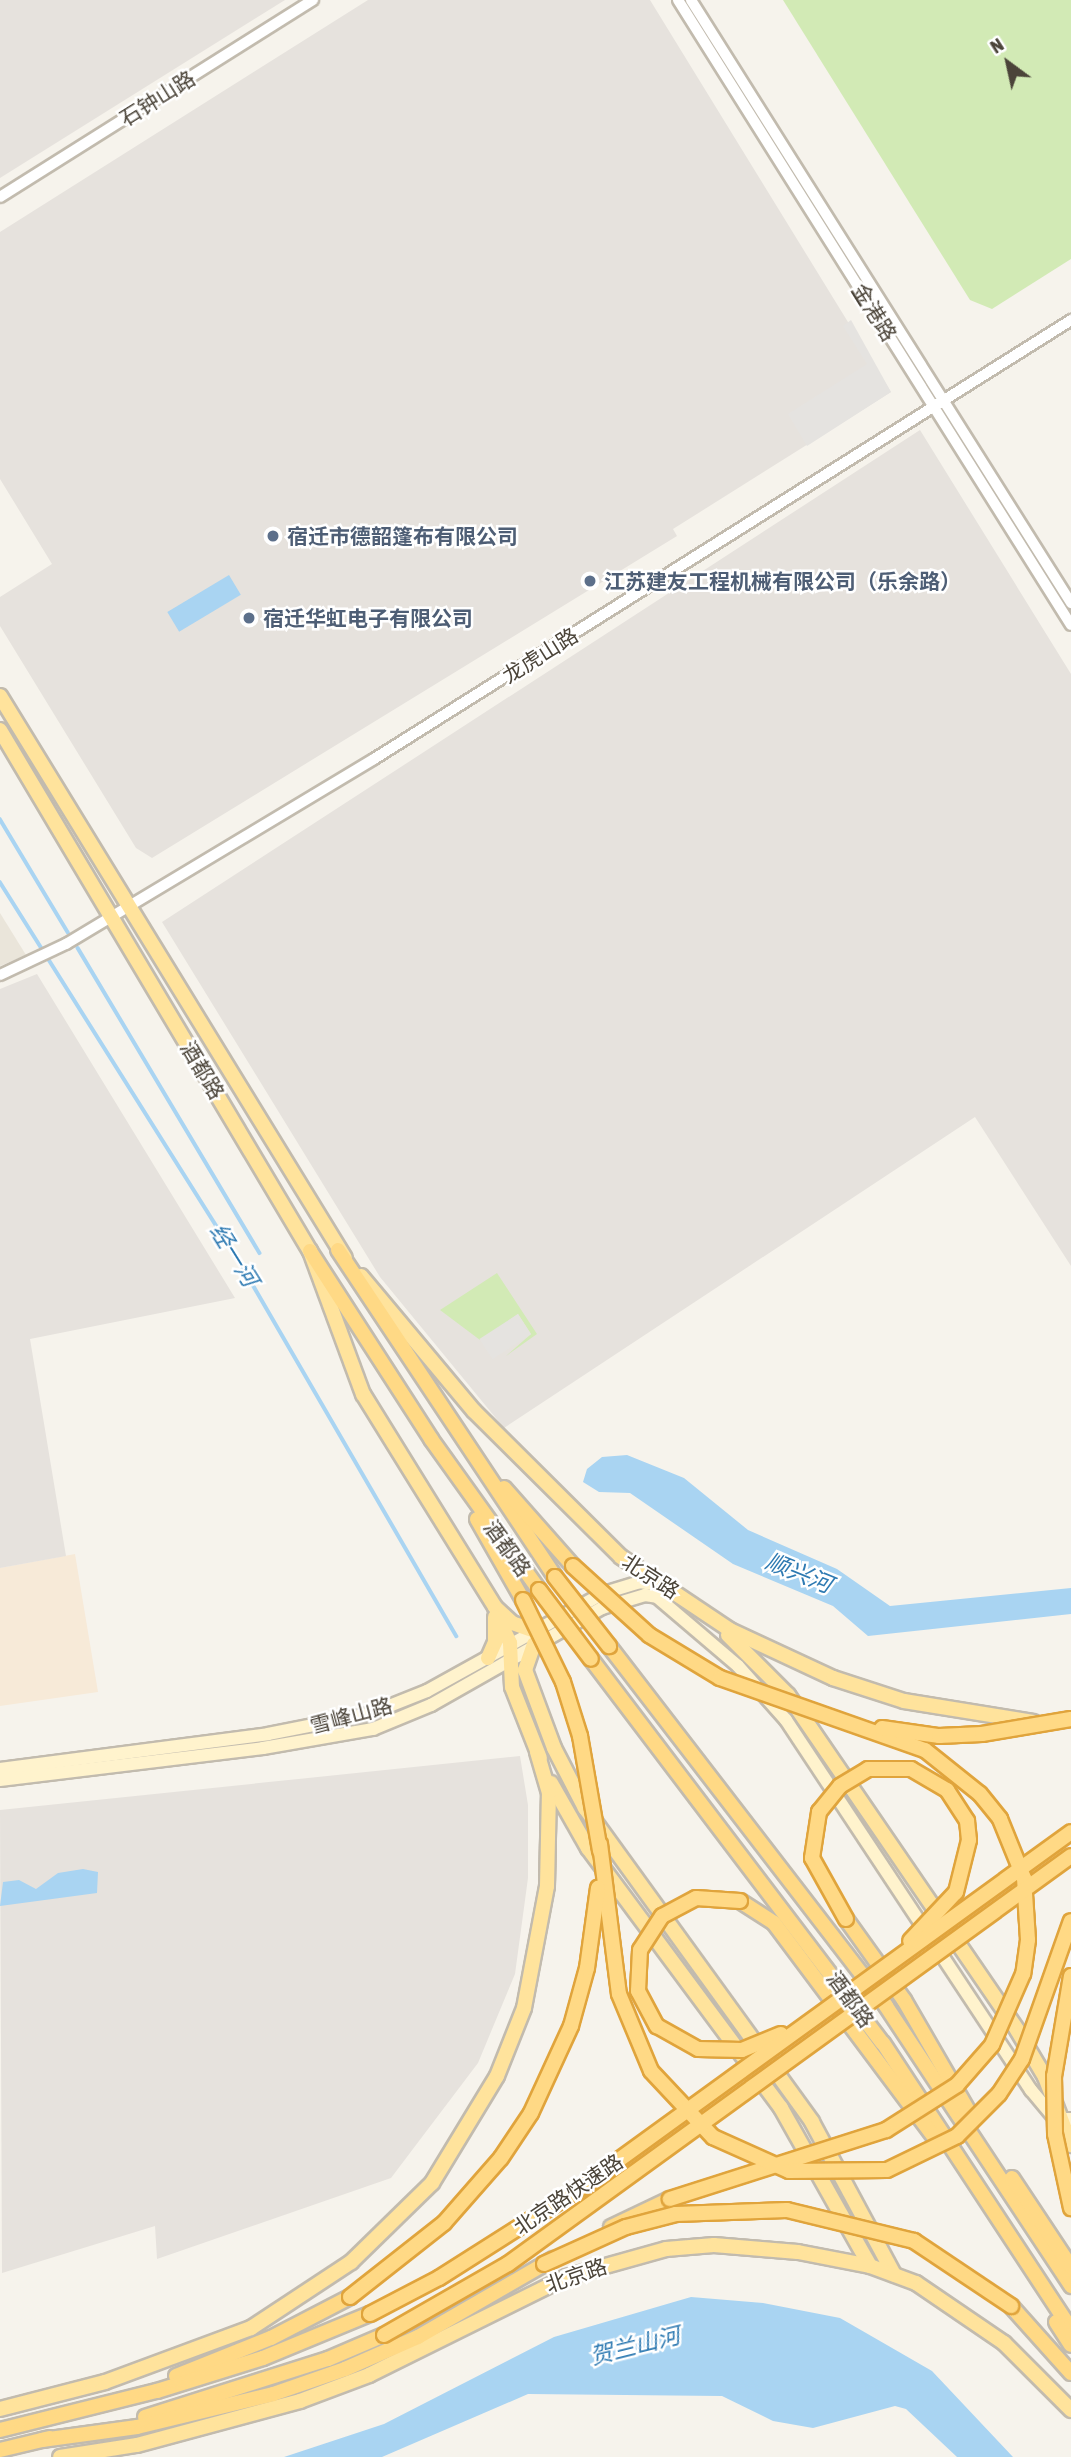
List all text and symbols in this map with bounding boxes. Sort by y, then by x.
north arrow [973,28,1043,98]
text: N [986,33,1007,58]
street label: 石钟山路 [115,65,199,131]
street label: 金港路 [848,279,902,345]
place label: 宿迁市德韶篷布有限公司 [287,523,518,549]
marker: 宿迁市德韶篷布有限公司 [265,528,281,544]
place label: 江苏建友工程机械有限公司（乐余路） [604,568,961,594]
marker: 江苏建友工程机械有限公司（乐余路） [582,573,598,589]
place label: 宿迁华虹电子有限公司 [263,605,473,631]
marker: 宿迁华虹电子有限公司 [241,610,257,626]
street label: 龙虎山路 [498,622,582,688]
street label: 酒都路 [176,1037,230,1103]
water label: 经一河 [204,1218,264,1292]
street label: 酒都路 [479,1515,537,1581]
water label: 顺兴河 [762,1547,836,1599]
street label: 北京路 [618,1548,684,1604]
street label: 雪峰山路 [307,1692,395,1738]
street label: 酒都路 [822,1966,880,2032]
street label: 北京路快速路 [509,2148,627,2240]
street label: 北京路 [542,2253,610,2297]
water label: 贺兰山河 [587,2321,683,2371]

